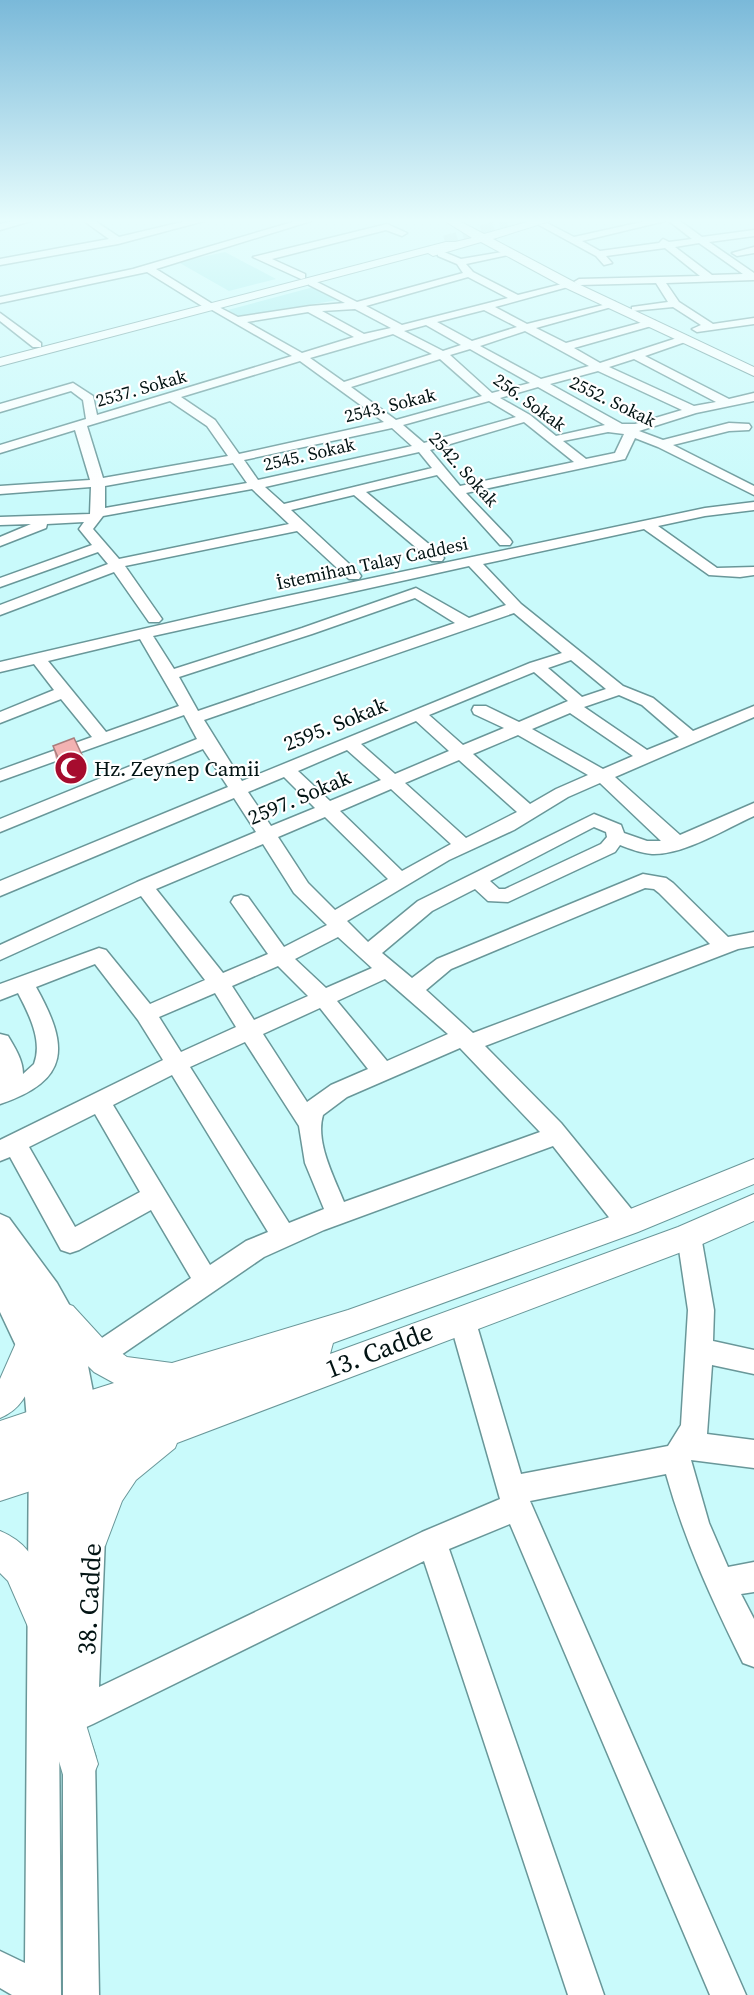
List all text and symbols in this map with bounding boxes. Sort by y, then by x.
street label: 2537. Sokak [93,363,189,413]
street label: 256. Sokak [489,367,572,437]
street label: 2552. Sokak [566,369,661,433]
street label: 2543. Sokak [342,382,438,428]
street label: 2542. Sokak [423,426,505,512]
street label: 2545. Sokak [261,431,357,477]
street label: İstemihan Talay Caddesi [274,530,470,596]
street label: 2595. Sokak [279,690,391,758]
mosque icon: Hz. Zeynep Camii [53,750,89,786]
place label: Hz. Zeynep Camii [94,754,260,783]
street label: 2597. Sokak [243,762,355,832]
street label: 13. Cadde [320,1313,438,1387]
street label: 38. Cadde [68,1542,110,1656]

